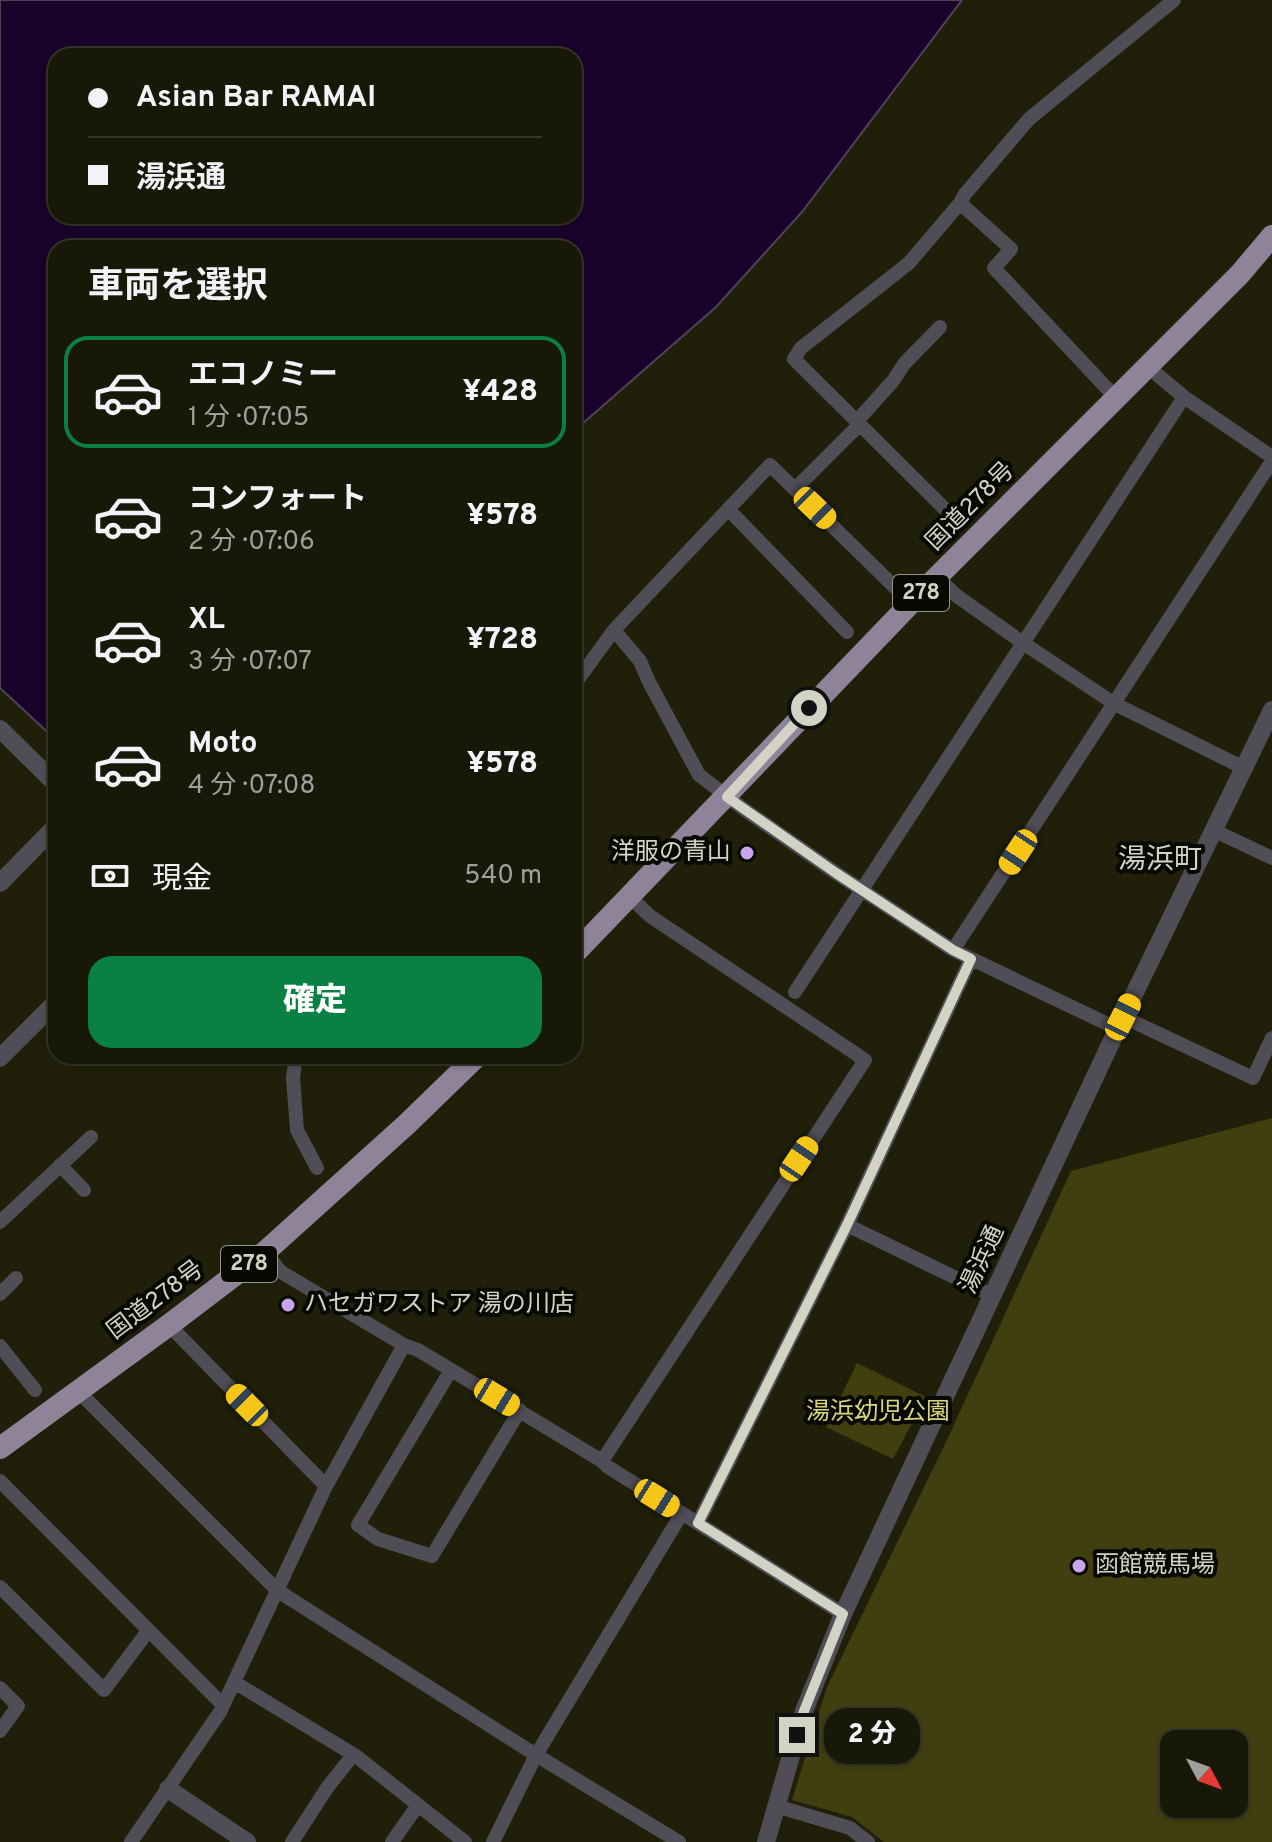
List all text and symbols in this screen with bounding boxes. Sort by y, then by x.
text: Asian Bar RAMAI [136,80,376,117]
text: 湯浜通 [136,161,226,198]
text: 車両を選択 [88,265,268,311]
icon: car [92,356,164,428]
text: エコノミー [188,358,338,395]
text: ¥428 [463,374,538,411]
text: 1 分 · 07:05 [188,402,309,435]
street label: 国道278号 [920,456,1022,558]
icon: car [92,480,164,552]
text: コンフォート [188,482,367,519]
car [789,483,841,533]
text: ¥578 [467,498,538,535]
text: 2 分 · 07:06 [188,526,315,559]
road number: 278 [893,575,949,611]
text: XL [188,602,225,639]
icon: car [92,604,164,676]
text: ¥728 [466,622,538,659]
text: 3 分 · 07:07 [188,646,312,679]
route start [791,690,827,726]
text: Moto [188,726,258,763]
icon: car [92,728,164,800]
text: ¥578 [467,746,538,783]
text: 4 分 · 07:08 [188,770,315,803]
car [995,825,1041,879]
place label: 洋服の青山 [611,838,731,868]
district label: 湯浜町 [1118,843,1202,879]
marker: 洋服の青山 [738,844,756,862]
icon: cash [88,854,132,898]
text: 540 m [464,860,542,893]
text: 現金 [152,862,212,899]
button: 確定 [88,956,542,1048]
car [1102,990,1144,1044]
car [776,1132,822,1186]
street label: 湯浜通 [954,1221,1012,1299]
road number: 278 [221,1246,277,1282]
street label: 国道278号 [102,1255,210,1347]
place label: ハセガワストア 湯の川店 [304,1290,574,1320]
marker: ハセガワストア 湯の川店 [279,1296,297,1314]
car [470,1374,524,1420]
car [222,1380,272,1430]
park label: 湯浜幼児公園 [806,1398,950,1428]
car [630,1475,684,1521]
place label: 函館競馬場 [1095,1551,1215,1581]
marker: 函館競馬場 [1070,1557,1088,1575]
callout: 2 分 [825,1707,921,1763]
route end [779,1717,815,1753]
text: 2 分 [848,1719,896,1752]
north arrow [1160,1730,1248,1818]
map controls [1160,1730,1248,1818]

